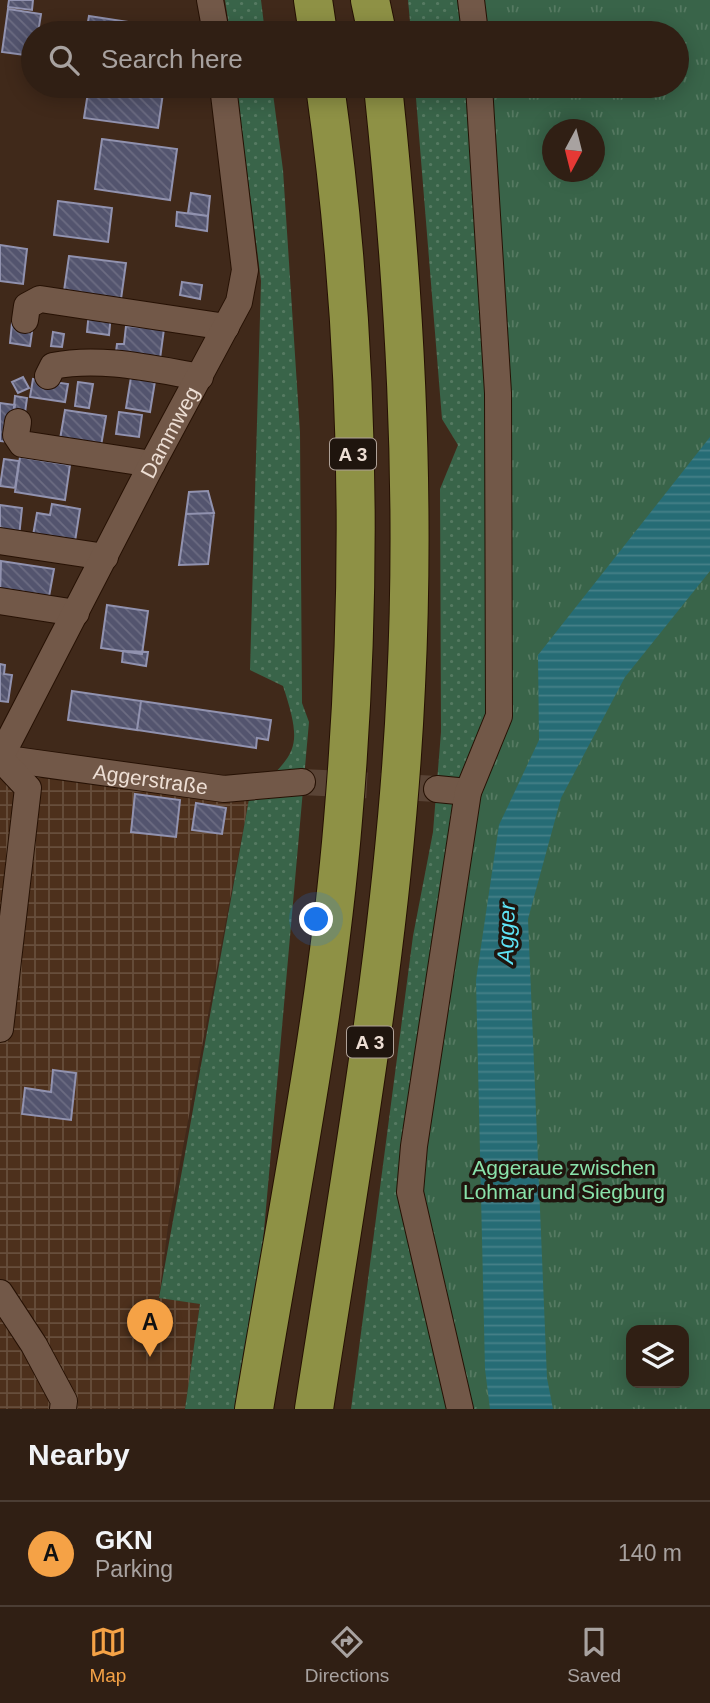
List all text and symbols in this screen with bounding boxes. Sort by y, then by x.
search box [21,21,689,98]
icon: search [45,41,83,79]
text: Search here [101,44,243,74]
north arrow [542,119,605,182]
street label: Dammweg [135,382,203,482]
road number: A 3 [330,438,376,470]
street label: Aggerstraße [92,760,209,798]
water label: Agger [492,901,520,966]
your location [299,902,333,936]
road number: A 3 [347,1026,393,1058]
park label: Aggeraue zwischen Lohmar und Siegburg [463,1156,665,1203]
pin: A [127,1299,173,1357]
map controls [626,1325,689,1388]
button: layers [626,1325,689,1388]
text: Nearby [28,1438,130,1471]
text: GKN [95,1525,153,1555]
text: A [43,1540,59,1566]
text: 140 m [618,1540,682,1566]
text: Parking [95,1556,173,1582]
tab: Map [89,1623,127,1687]
tab: Directions [305,1623,389,1687]
tab: Saved [567,1623,621,1687]

